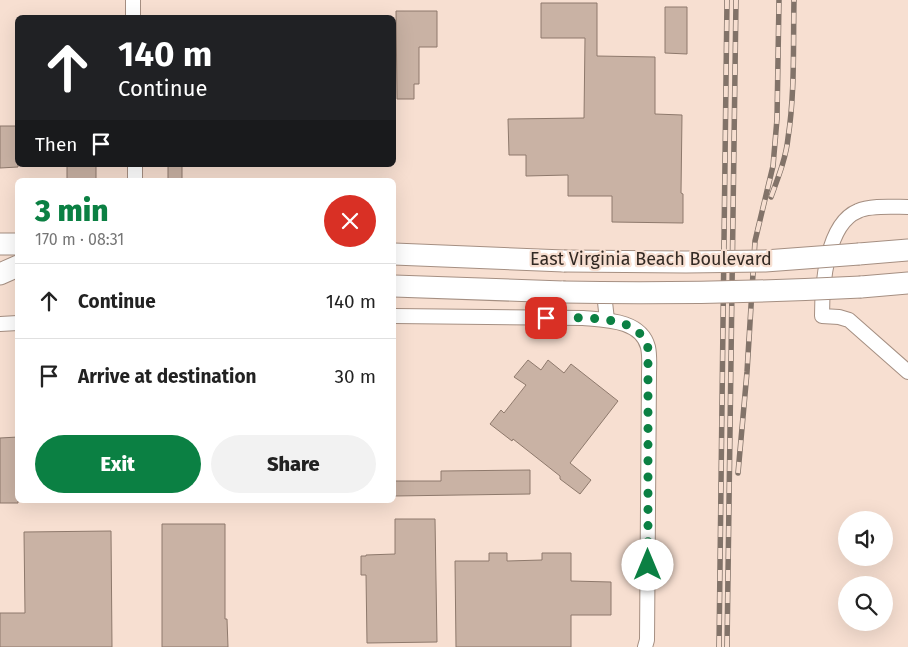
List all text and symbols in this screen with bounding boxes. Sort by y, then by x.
text: 140 m [118,33,212,75]
icon: ahead [35,35,100,100]
text: Continue [118,75,207,102]
icon: arrive [87,130,115,158]
text: Then [35,133,77,156]
text: 3 min [35,193,109,229]
button: close [324,195,376,247]
text: 170 m · 08:31 [35,230,124,249]
street label: East Virginia Beach Boulevard [530,248,772,270]
icon: ahead [35,287,63,315]
text: Continue [78,290,156,313]
text: 140 m [326,290,376,313]
pin [525,297,567,339]
icon: arrive [532,304,560,332]
icon: arrive [35,362,63,390]
text: Arrive at destination [78,365,257,388]
text: 30 m [335,365,376,388]
button: Exit [35,435,201,493]
button: Share [211,435,376,493]
map controls [838,511,893,631]
button: sound [838,511,893,566]
position arrow [621,538,673,590]
button: search [838,576,893,631]

